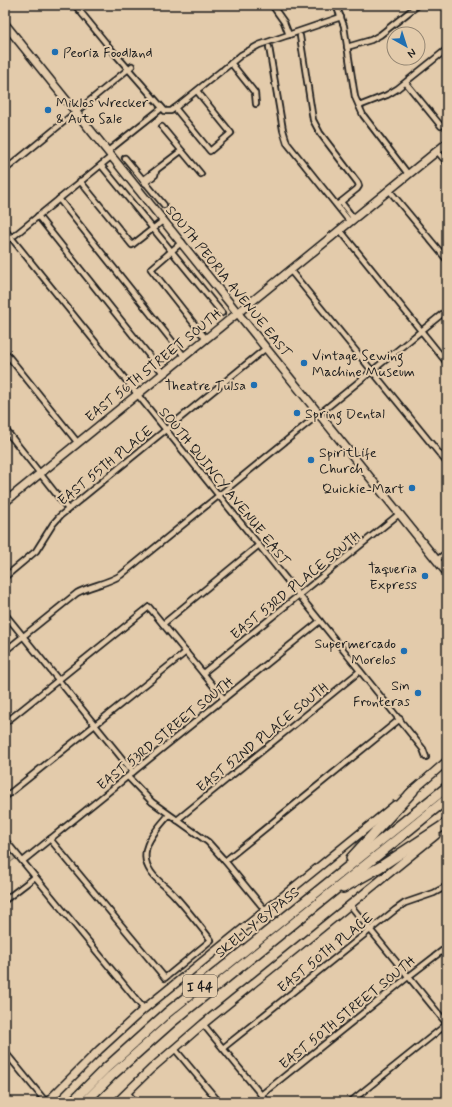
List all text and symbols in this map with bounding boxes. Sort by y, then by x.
north arrow [386,26,426,66]
place label: Peoria Foodland [63,44,153,62]
text: N [404,45,419,61]
marker: Peoria Foodland [50,47,60,57]
place label: Miklos Wrecker & Auto Sale [56,94,149,128]
marker: Miklos Wrecker & Auto Sale [43,105,53,115]
street label: SOUTH PEORIA AVENUE EAST [161,202,295,362]
street label: EAST 56TH STREET SOUTH [82,305,225,426]
place label: Vintage Sewing Machine Museum [312,347,415,381]
marker: Vintage Sewing Machine Museum [299,358,309,368]
place label: Theatre Tulsa [165,377,246,395]
marker: Theatre Tulsa [249,380,259,390]
street label: SOUTH QUINCY AVENUE EAST [155,404,294,570]
place label: Spring Dental [305,405,385,425]
marker: Spring Dental [292,408,302,418]
street label: EAST 55TH PLACE [54,422,157,510]
place label: SpiritLife Church [319,444,377,478]
marker: SpiritLife Church [306,455,316,465]
place label: Quickie-Mart [322,480,404,498]
marker: Quickie-Mart [407,483,417,493]
street label: EAST 53RD PLACE SOUTH [227,528,364,644]
place label: Taqueria Express [368,560,417,594]
marker: Taqueria Express [420,571,430,581]
place label: Supermercado Morelos [315,635,396,669]
marker: Supermercado Morelos [399,646,409,656]
street label: EAST 53RD STREET SOUTH [94,673,238,794]
place label: Sin Fronteras [353,677,410,711]
street label: EAST 52ND PLACE SOUTH [193,679,332,796]
marker: Sin Fronteras [413,688,423,698]
street label: SKELLY BYPASS [212,883,304,962]
street label: EAST 50TH PLACE [274,909,377,997]
street label: EAST 50TH STREET SOUTH [276,952,420,1073]
road number: I 44 [183,975,217,997]

